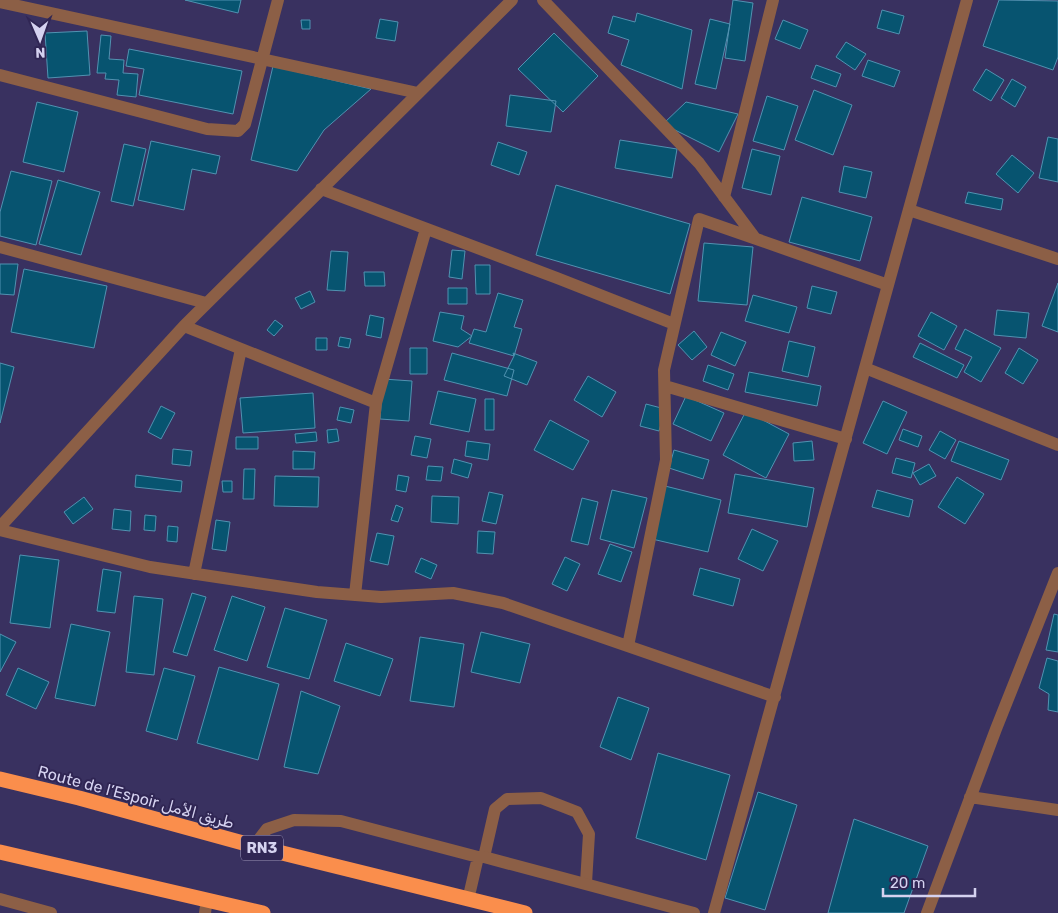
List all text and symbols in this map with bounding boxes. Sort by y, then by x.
north arrow [15,15,65,65]
text: N [35,44,46,61]
street label: Route de l’Espoir طريق الأمل [35,762,236,833]
road number: RN3 [241,836,283,860]
scale bar [883,866,976,898]
text: 20 m [890,874,925,892]

